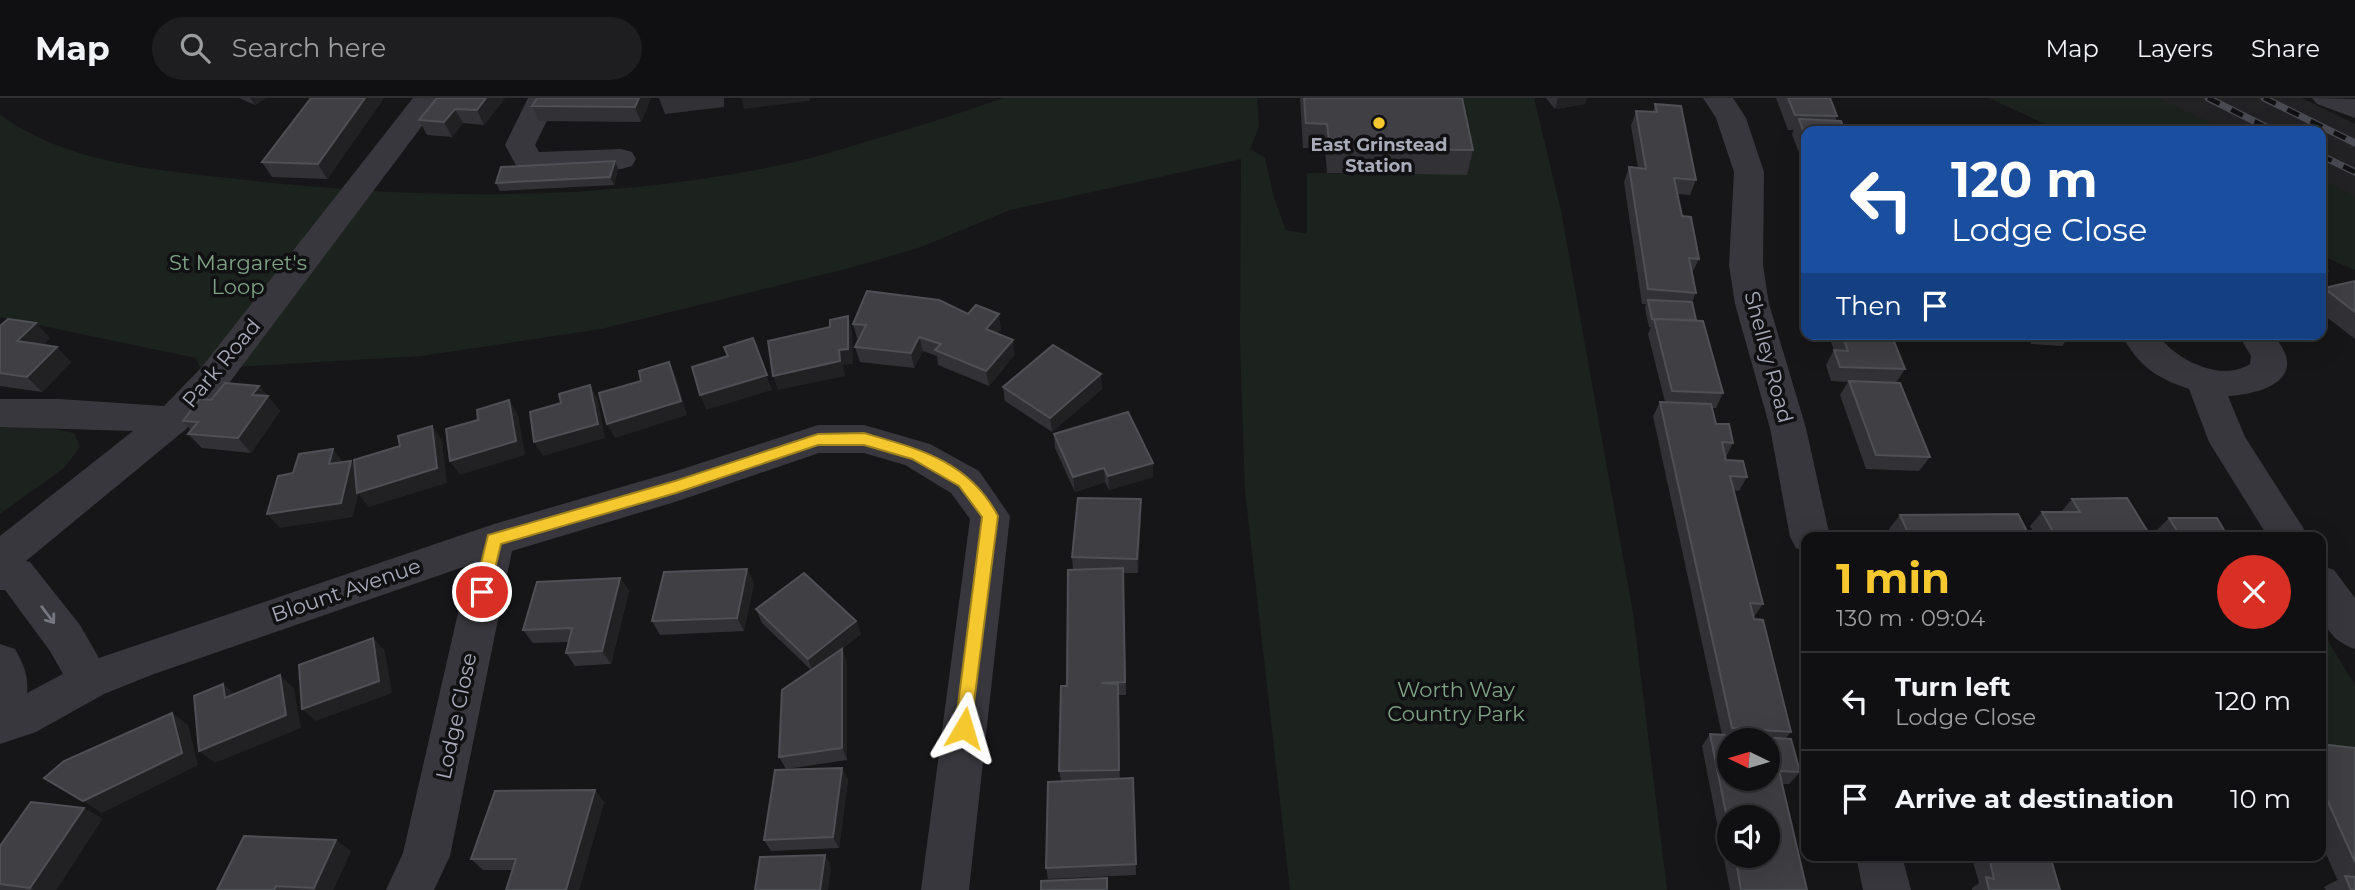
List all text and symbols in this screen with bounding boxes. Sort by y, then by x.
search box [152,17,642,80]
text: Map [35,28,110,68]
icon: search [176,29,214,67]
text: Search here [232,32,386,64]
text: Map [2045,34,2099,63]
text: Layers [2137,34,2213,63]
text: Share [2251,34,2320,63]
marker: East Grinstead Station [1371,115,1387,131]
place label: East Grinstead Station [1311,134,1447,177]
text: 120 m [1951,150,2098,209]
icon: left [1836,154,1927,245]
text: Lodge Close [1951,210,2147,249]
park label: St Margaret's Loop [169,250,307,299]
icon: arrive [1916,287,1954,325]
street label: Shelley Road [1739,288,1799,426]
text: Then [1836,290,1902,322]
street label: Park Road [177,313,265,413]
text: 1 min [1836,552,1950,604]
street label: Blount Avenue [268,553,424,627]
button: close [2217,555,2291,629]
pin [452,562,512,622]
icon: arrive [463,573,501,611]
text: 130 m · 09:04 [1836,604,1985,632]
one-way arrow [40,606,55,624]
street label: Lodge Close [430,650,482,782]
text: Turn left [1895,671,2011,703]
park label: Worth Way Country Park [1387,677,1525,726]
icon: left [1836,682,1874,720]
text: 120 m [2215,685,2291,717]
position arrow [927,691,1001,765]
text: Lodge Close [1895,703,2036,731]
north arrow [1717,728,1780,791]
map controls [1717,728,1780,868]
icon: arrive [1836,780,1874,818]
text: Arrive at destination [1895,783,2174,815]
text: 10 m [2230,783,2291,815]
button: sound [1717,805,1780,868]

